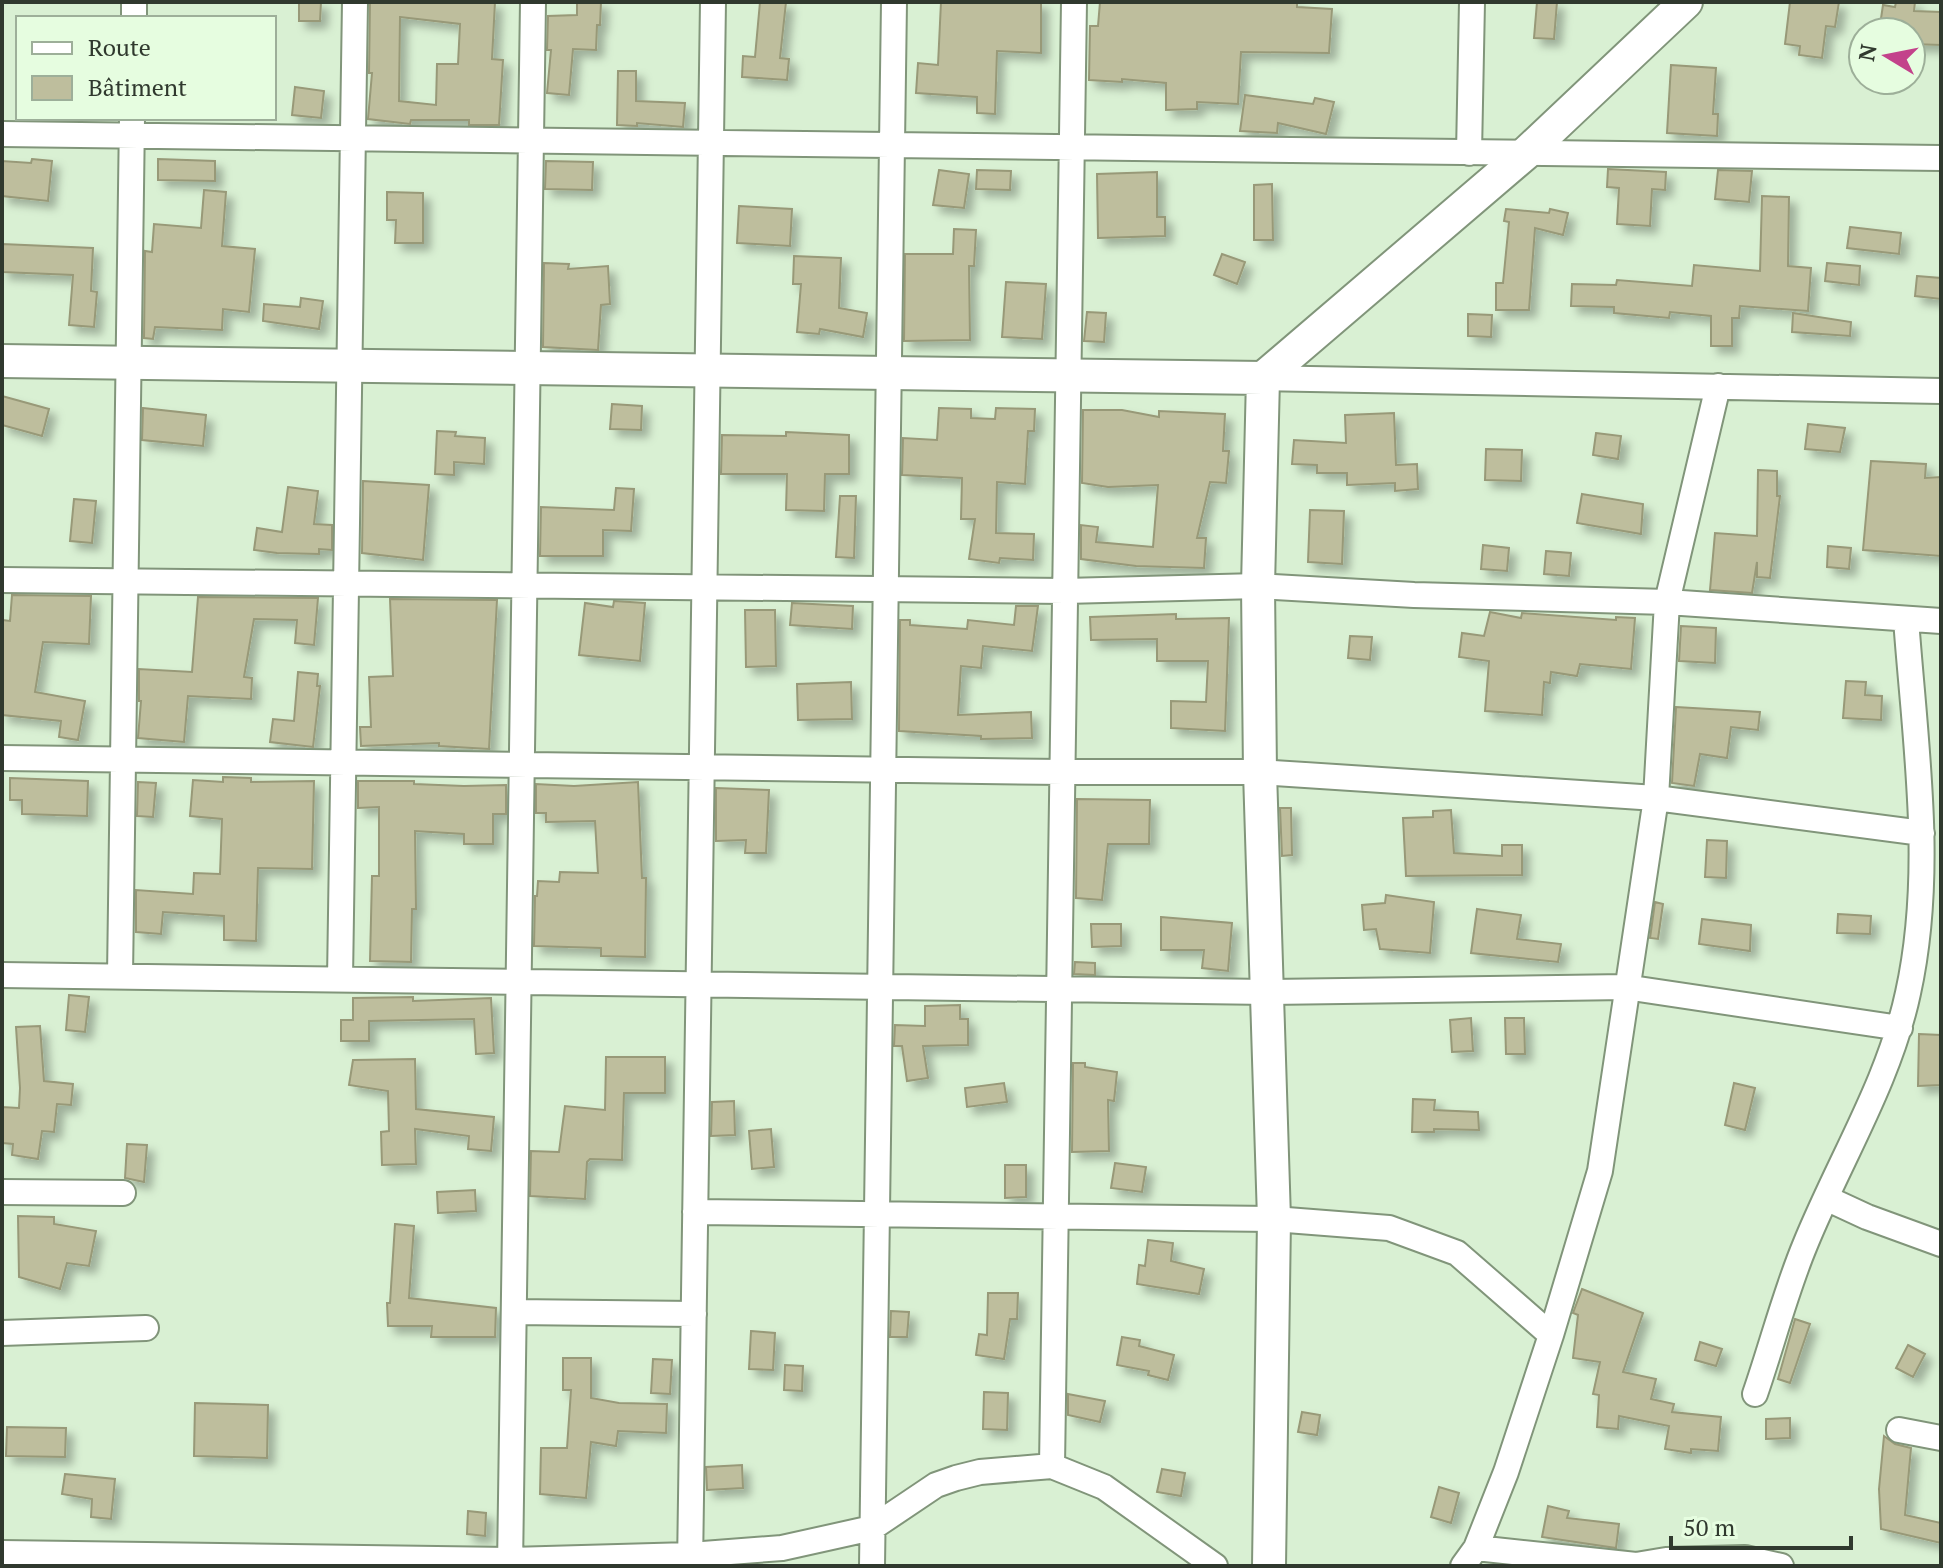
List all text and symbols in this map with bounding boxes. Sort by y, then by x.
legend [16,16,276,120]
north arrow [1847,16,1927,96]
text: Route [88,31,151,63]
text: N [1851,41,1883,63]
text: Bâtiment [88,71,187,103]
scale bar [1671,1500,1851,1550]
text: 50 m [1683,1511,1735,1543]

